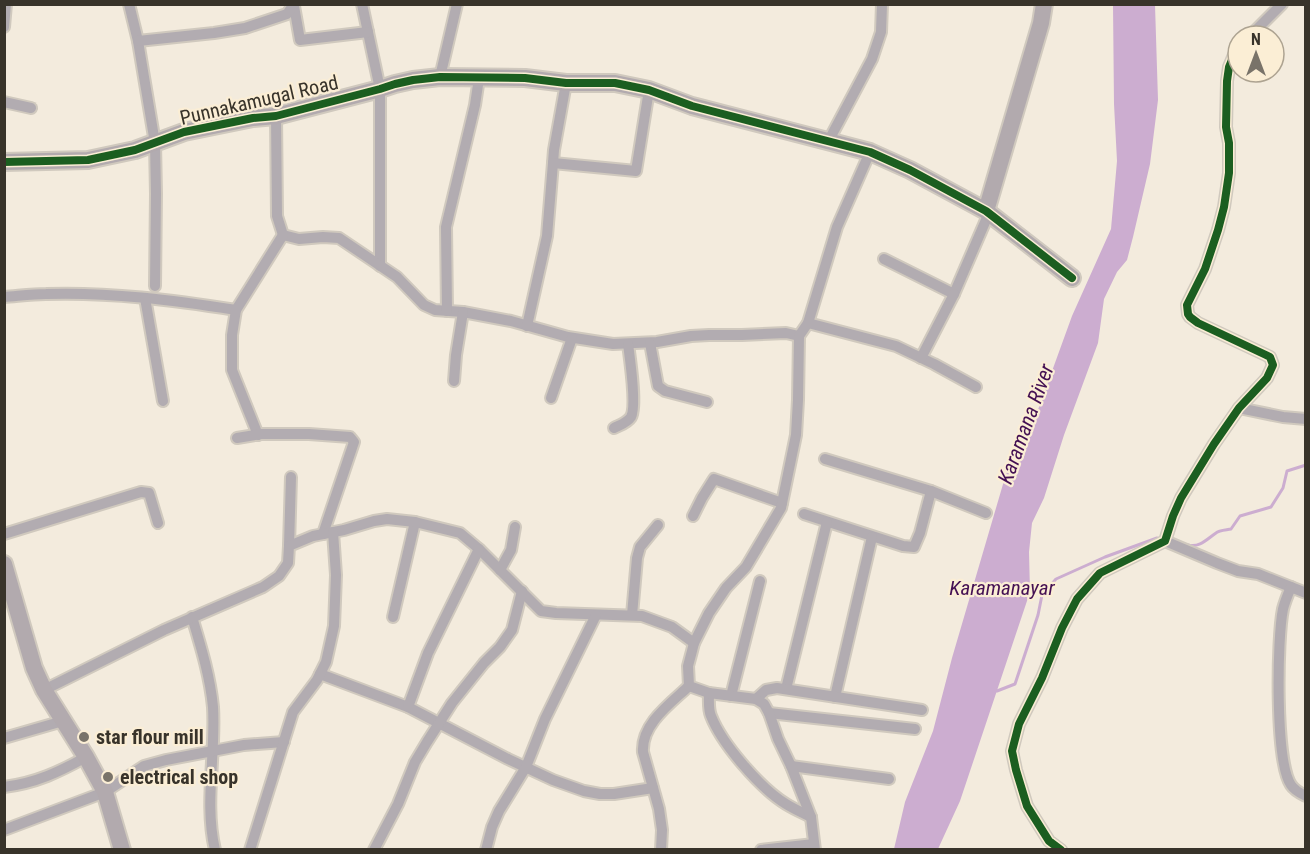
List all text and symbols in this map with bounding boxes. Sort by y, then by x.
north arrow [1226,24,1286,84]
text: N [1251,30,1261,49]
street label: Punnakamugal Road [177,70,341,130]
water label: Karamana River [993,360,1059,487]
water label: Karamanayar [949,576,1055,600]
place label: star flour mill [96,725,204,749]
marker: star flour mill [77,730,91,744]
place label: electrical shop [120,765,238,789]
marker: electrical shop [101,770,115,784]

